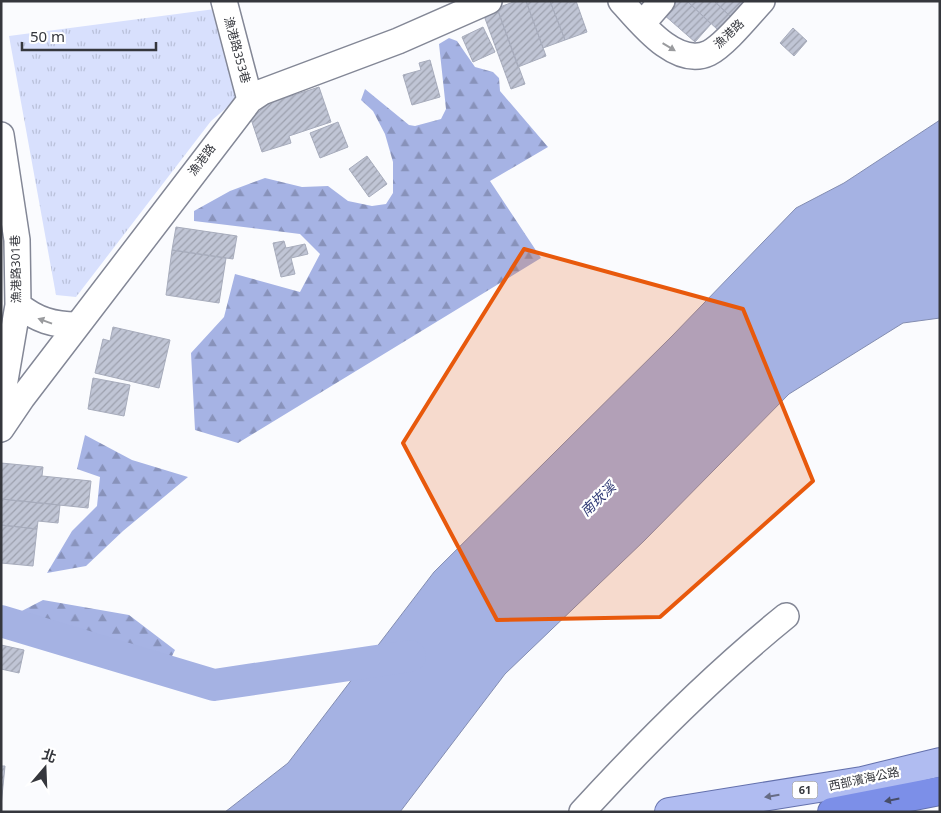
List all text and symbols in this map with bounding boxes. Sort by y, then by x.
street label: 漁港路353巷 [220,15,255,85]
street label: 漁港路 [710,15,748,52]
scale bar [22,20,156,52]
text: 50 m [30,26,65,46]
one-way arrow [662,42,676,51]
street label: 漁港路 [184,140,219,179]
street label: 漁港路301巷 [6,235,25,303]
one-way arrow [37,317,52,325]
water label: 南崁溪 [576,476,621,520]
north arrow [20,743,70,793]
text: 北 [40,744,59,766]
street label: 西部濱海公路 [827,763,901,794]
road number: 61 [792,782,818,798]
one-way arrow [764,792,780,800]
one-way arrow [883,797,899,805]

